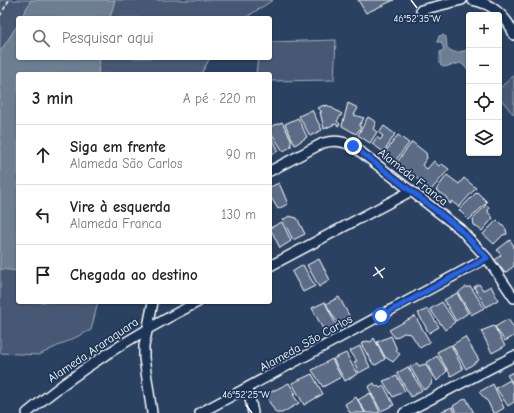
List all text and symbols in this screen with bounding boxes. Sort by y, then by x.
map controls [466,12,502,156]
button: + [466,12,502,48]
text: 46°52'35"W [393,13,441,25]
search box [16,16,272,60]
icon: search [30,27,52,49]
text: Pesquisar aqui [62,29,154,47]
button: − [466,48,502,84]
button: locate [466,84,502,120]
text: 3 min [32,89,73,108]
text: A pé · 220 m [183,91,256,106]
button: layers [466,120,502,156]
route end [344,137,362,155]
text: Siga em frente [70,138,166,156]
icon: ahead [32,144,54,166]
street label: Alameda Franca [375,145,451,209]
text: 90 m [226,147,256,162]
text: Alameda São Carlos [70,156,182,171]
text: Vire à esquerda [70,198,171,216]
icon: left [32,204,54,226]
text: 130 m [221,207,256,222]
text: Alameda Franca [70,216,162,231]
icon: arrive [32,264,54,286]
text: Chegada ao destino [70,266,198,284]
route start [372,307,390,325]
street label: Alameda São Carlos [257,312,355,374]
street label: Alameda Araraquara [45,315,141,385]
text: 46°52'25"W [222,389,270,401]

